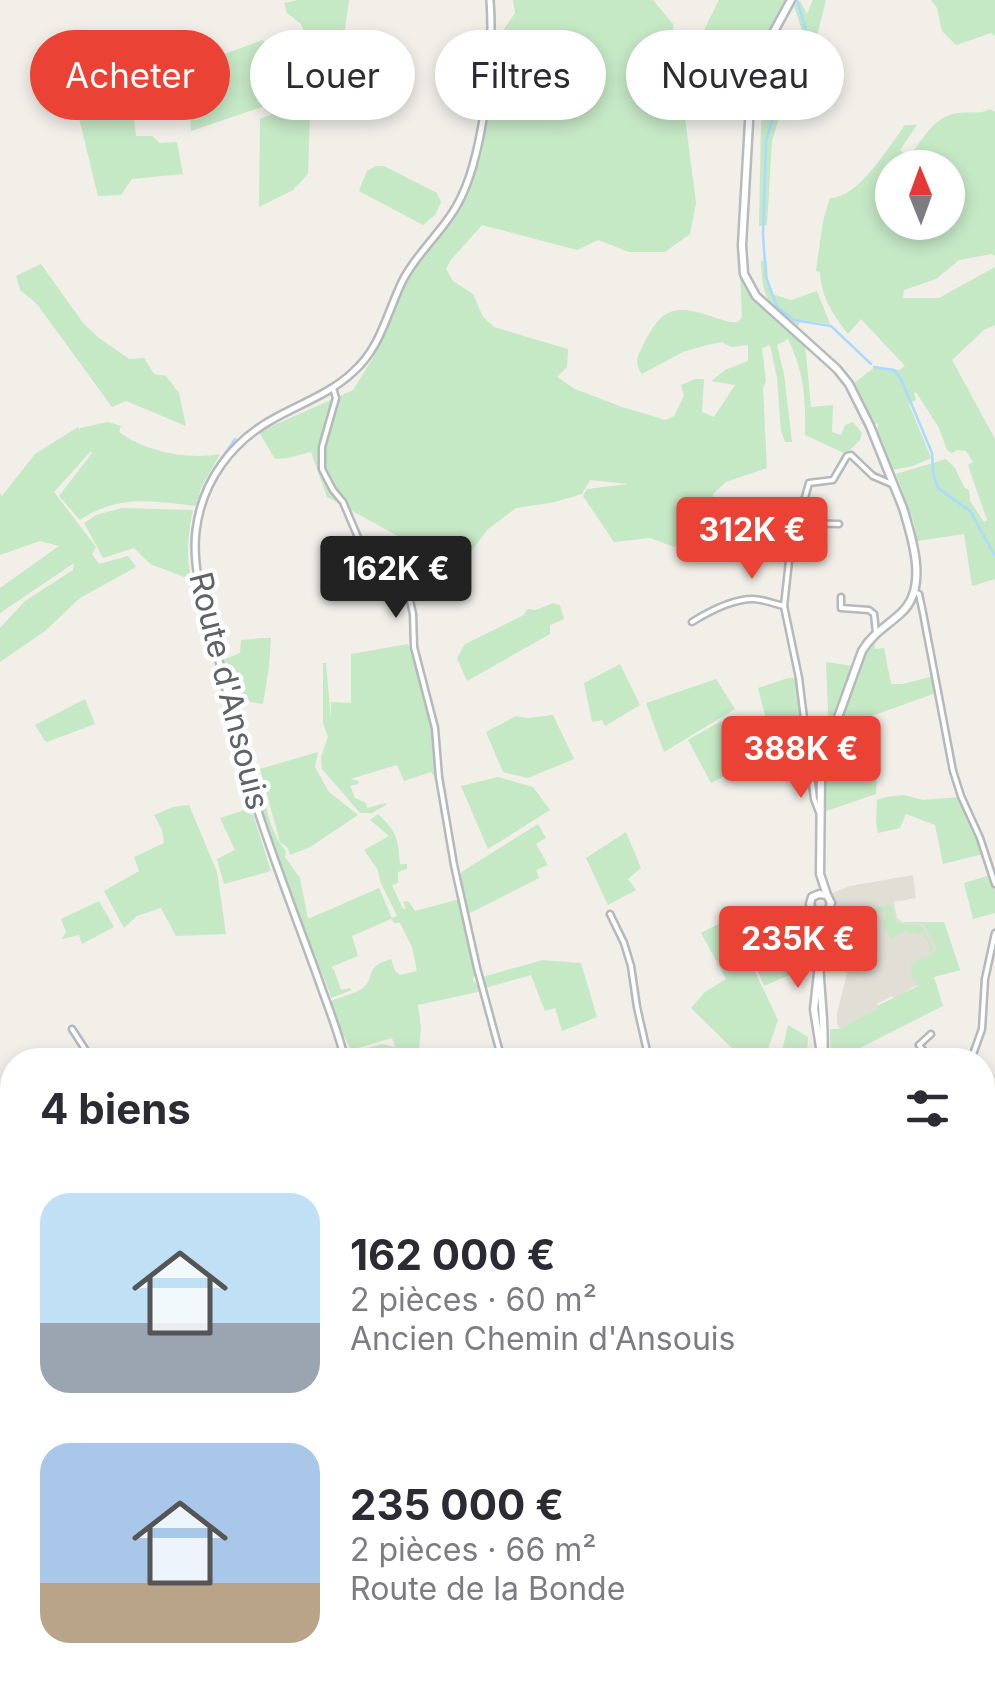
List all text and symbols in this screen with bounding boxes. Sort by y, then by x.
chip: Acheter [30,30,230,120]
chip: Louer [250,30,415,120]
chip: Filtres [435,30,606,120]
chip: Nouveau [626,30,844,120]
north arrow [875,150,965,240]
map controls [875,150,965,240]
pin: 312K € [671,497,833,582]
text: 312K € [698,510,806,549]
pin: 162K € [315,536,477,621]
text: 162K € [342,549,450,588]
street label: Route d'Ansouis [181,568,278,814]
pin: 388K € [720,716,882,801]
text: 388K € [744,729,858,768]
pin: 235K € [717,906,879,991]
text: 235K € [741,919,855,958]
icon: filters [900,1081,955,1136]
text: 4 biens [40,1083,191,1134]
text: 162 000 € [350,1229,555,1280]
icon: home [120,1233,240,1353]
text: 2 pièces · 60 m² [350,1280,597,1319]
text: Ancien Chemin d'Ansouis [350,1319,736,1358]
text: 235 000 € [350,1479,564,1530]
icon: home [120,1483,240,1603]
text: 2 pièces · 66 m² [350,1530,596,1569]
text: Route de la Bonde [350,1569,625,1608]

